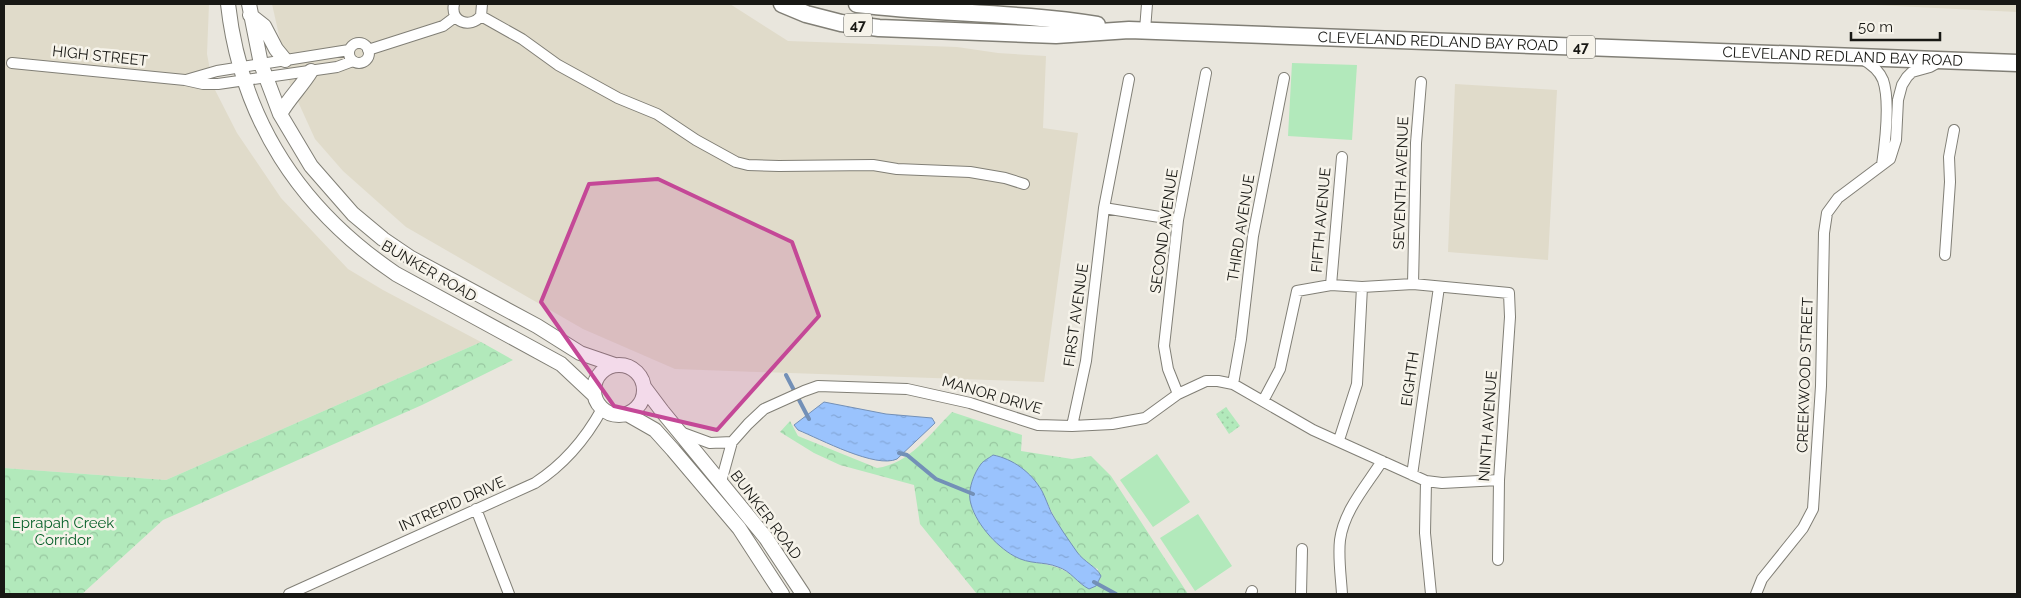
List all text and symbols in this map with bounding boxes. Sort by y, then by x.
scale bar [1851,10,1940,42]
road number: 47 [844,14,872,36]
text: 50 m [1858,18,1893,36]
street label: CLEVELAND REDLAND BAY ROAD [1317,28,1559,55]
road number: 47 [1567,36,1595,58]
street label: HIGH STREET [51,42,149,70]
street label: CLEVELAND REDLAND BAY ROAD [1722,43,1964,70]
street label: SEVENTH AVENUE [1390,116,1412,250]
street label: SECOND AVENUE [1146,167,1182,295]
street label: FIFTH AVENUE [1307,167,1335,273]
street label: THIRD AVENUE [1224,173,1258,283]
street label: BUNKER ROAD [378,236,480,306]
street label: FIRST AVENUE [1060,262,1092,368]
street label: CREEKWOOD STREET [1793,297,1817,453]
street label: EIGHTH [1397,351,1423,407]
street label: NINTH AVENUE [1475,370,1501,482]
street label: MANOR DRIVE [940,372,1044,418]
street label: BUNKER ROAD [727,467,805,563]
street label: INTREPID DRIVE [396,472,508,536]
park label: Eprapah Creek Corridor [12,514,114,549]

